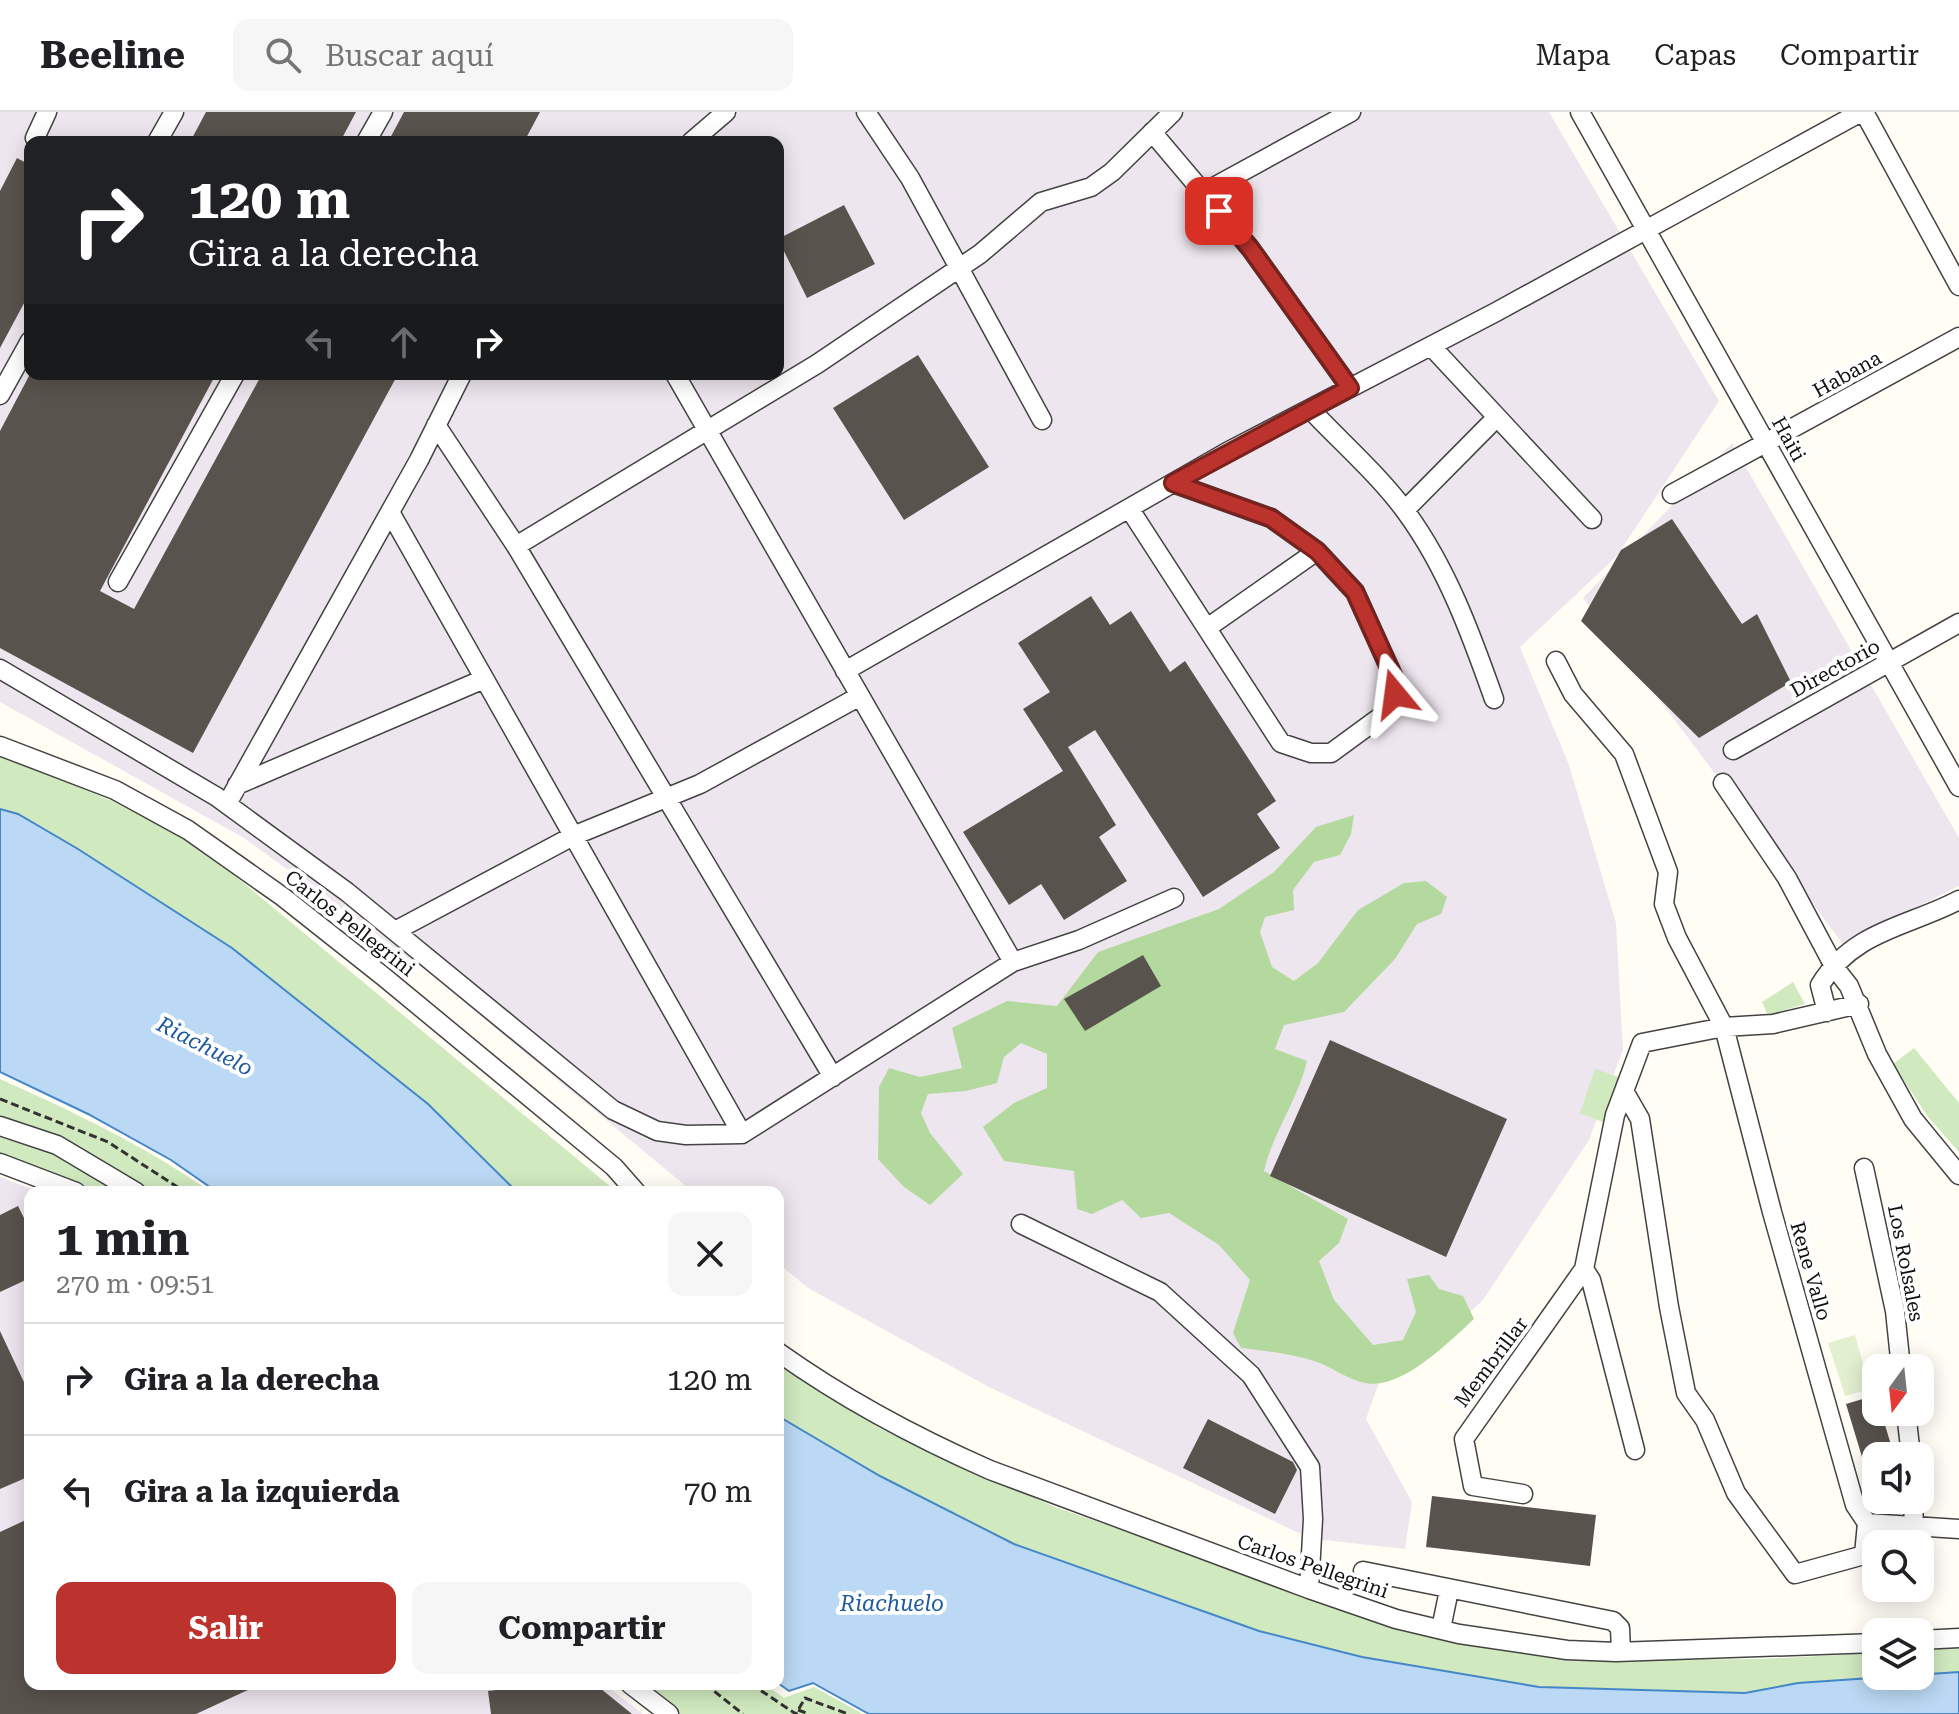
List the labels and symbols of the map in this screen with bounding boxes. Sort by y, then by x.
pin [1185,177,1253,245]
street label: Habana [1809,345,1886,403]
street label: Haiti [1767,412,1811,466]
street label: Directorio [1786,634,1884,702]
position arrow [1353,652,1437,736]
street label: Carlos Pellegrini [280,865,420,981]
water label: Riachuelo [152,1011,257,1081]
street label: Los Rolsales [1883,1203,1929,1323]
street label: Rene Vallo [1785,1219,1837,1323]
street label: Membrillar [1449,1312,1533,1412]
north arrow [1862,1354,1934,1426]
street label: Carlos Pellegrini [1234,1529,1392,1603]
water label: Riachuelo [839,1591,944,1616]

